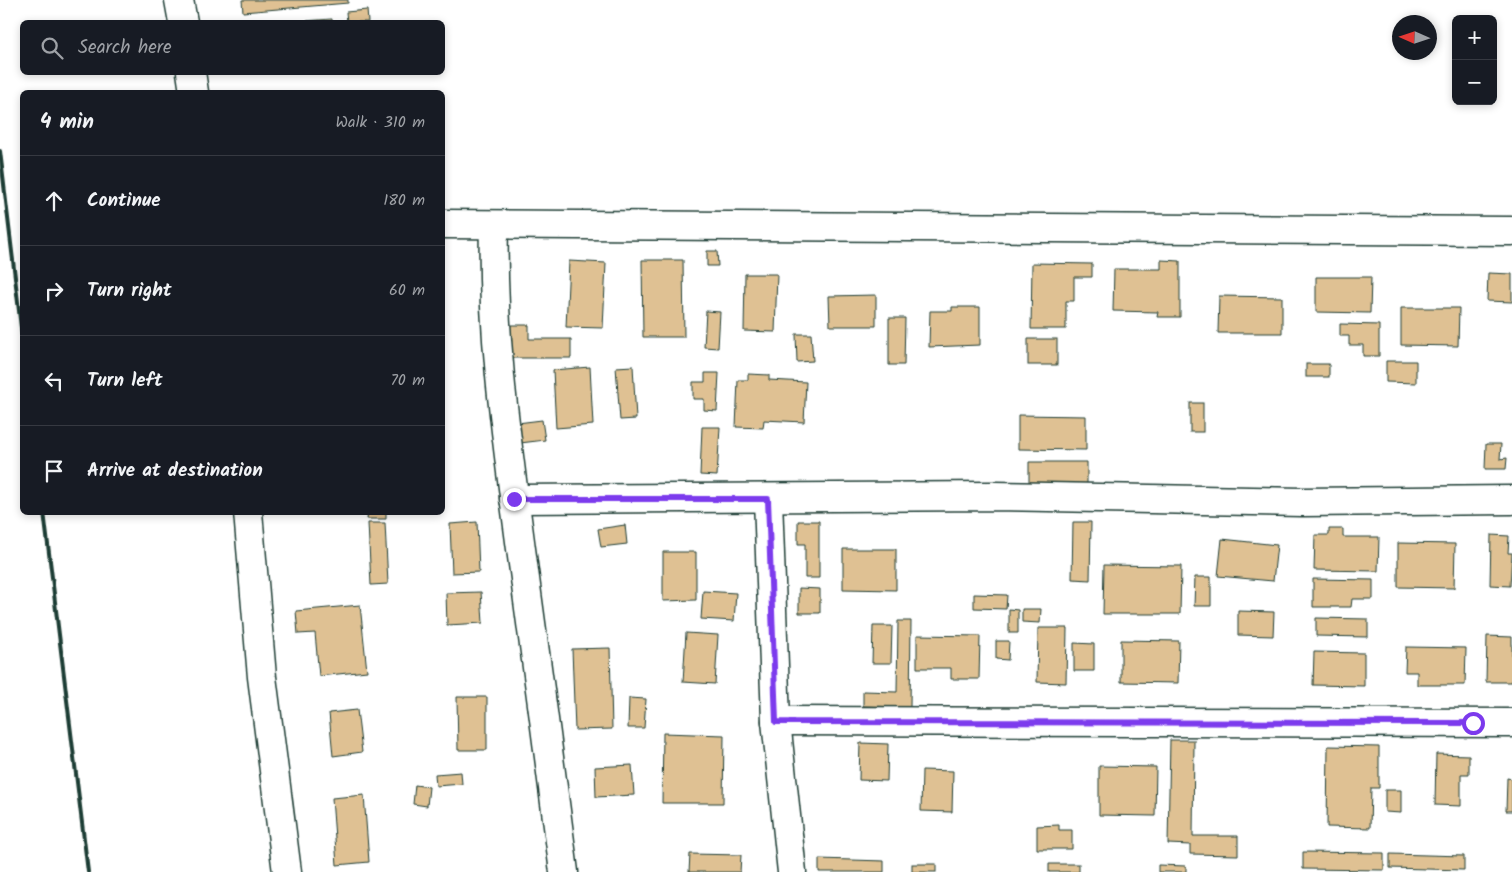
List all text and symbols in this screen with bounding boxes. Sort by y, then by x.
north arrow [1392,15,1437,60]
map controls [1452,15,1497,105]
button: + [1452,15,1497,60]
search box [20,20,445,75]
text: Search here [78,33,172,63]
icon: search [38,34,66,62]
button: − [1452,60,1497,105]
text: 4 min [40,106,94,139]
text: Walk · 310 m [336,110,425,135]
text: Continue [87,186,160,216]
icon: ahead [40,187,68,215]
text: 180 m [383,188,425,213]
text: Turn right [87,276,172,306]
icon: right [40,277,68,305]
text: 60 m [389,278,425,303]
text: Turn left [87,366,162,396]
icon: left [40,367,68,395]
text: 70 m [390,368,425,393]
text: Arrive at destination [87,456,263,486]
icon: arrive [40,457,68,485]
route end [503,488,526,511]
route start [1462,712,1485,735]

